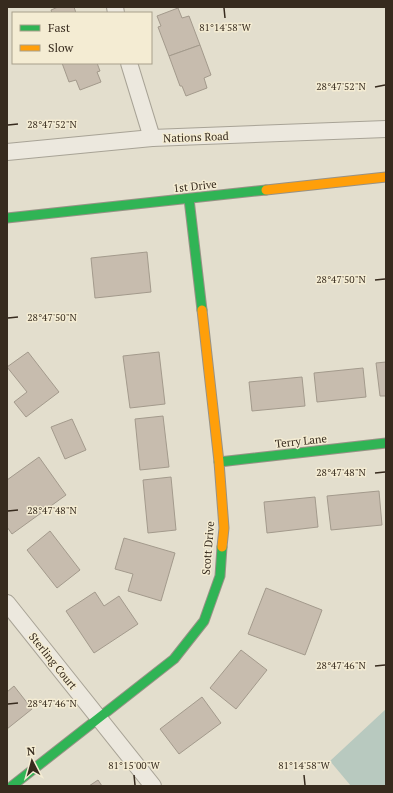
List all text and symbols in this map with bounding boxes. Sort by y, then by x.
legend [12,12,152,64]
text: Fast [48,20,71,35]
text: 81°14'58"W [199,21,251,34]
text: Slow [48,40,74,55]
text: 28°47'52"N [316,80,366,93]
text: 28°47'52"N [27,118,77,131]
street label: Nations Road [163,129,229,145]
street label: 1st Drive [173,177,218,195]
text: 28°47'50"N [316,273,366,286]
text: 28°47'50"N [27,311,77,324]
street label: Terry Lane [274,431,328,451]
text: 28°47'48"N [316,466,366,479]
text: 28°47'48"N [27,504,77,517]
street label: Scott Drive [199,520,217,575]
street label: Sterling Court [26,630,80,692]
text: 28°47'46"N [316,659,366,672]
text: 28°47'46"N [27,697,77,710]
north arrow [12,741,52,781]
text: N [26,744,36,758]
text: 81°15'00"W [108,759,160,772]
text: 81°14'58"W [278,759,330,772]

